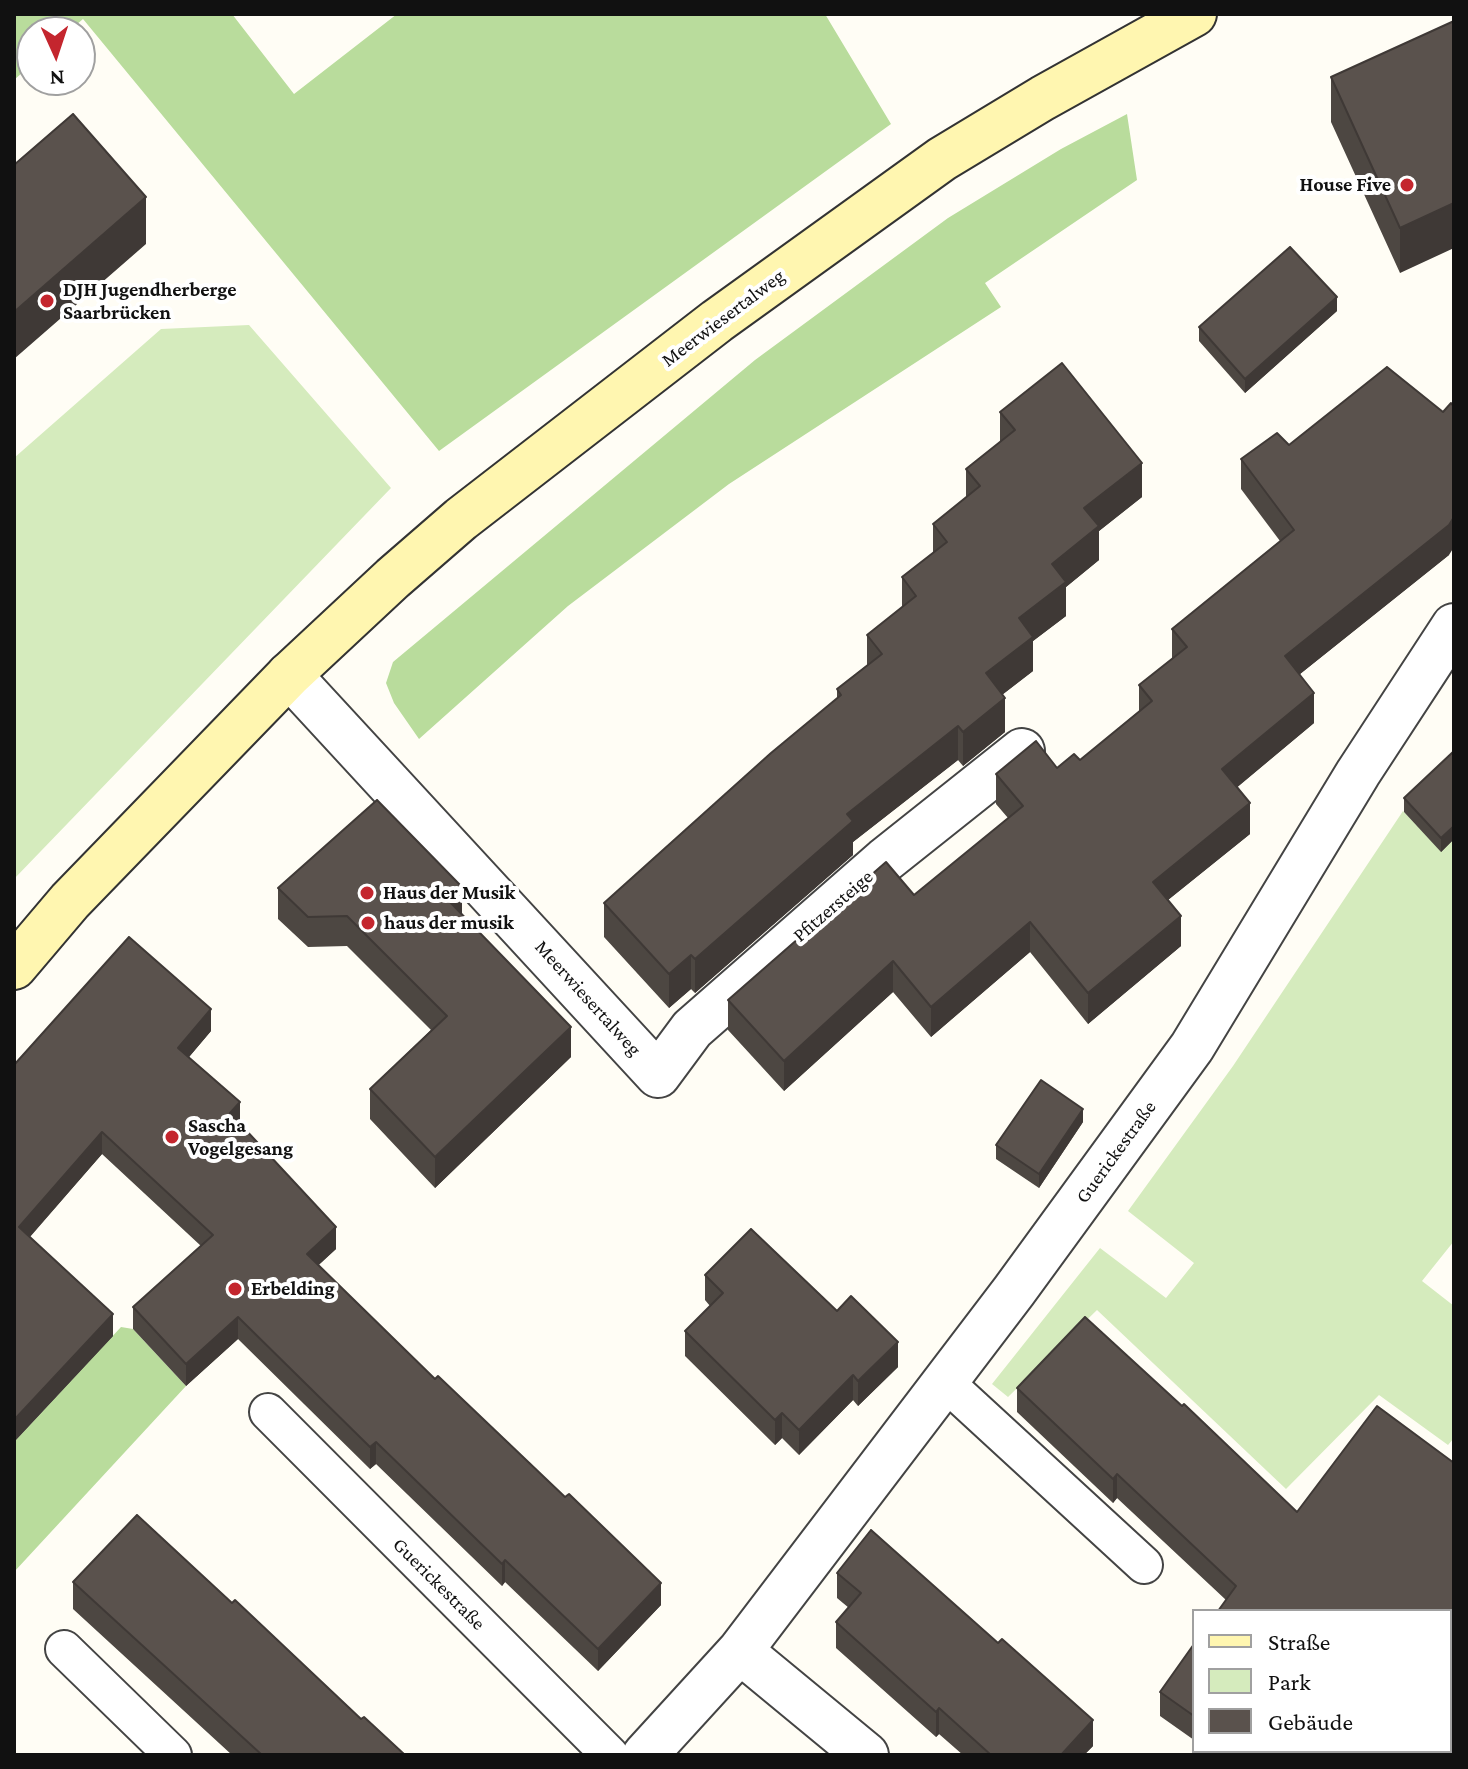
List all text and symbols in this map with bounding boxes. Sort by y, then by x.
north arrow [16,16,96,96]
text: N [49,66,65,91]
place label: House Five [1299,173,1391,197]
marker: House Five [1398,176,1416,194]
street label: Meerwiesertalweg [657,264,789,372]
place label: DJH Jugendherberge Saarbrücken [63,278,237,325]
marker: DJH Jugendherberge Saarbrücken [38,292,56,310]
street label: Pfitzersteige [788,865,878,947]
place label: Haus der Musik [383,881,515,905]
marker: Haus der Musik [358,884,376,902]
place label: haus der musik [384,911,514,935]
marker: haus der musik [359,914,377,932]
street label: Meerwiesertalweg [530,935,646,1061]
street label: Guerickestraße [1071,1096,1161,1208]
place label: Sascha Vogelgesang [188,1114,293,1161]
marker: Sascha Vogelgesang [163,1128,181,1146]
place label: Erbelding [251,1277,335,1301]
marker: Erbelding [226,1280,244,1298]
street label: Guerickestraße [388,1533,490,1635]
legend [1192,1609,1452,1753]
text: Straße [1268,1628,1330,1655]
text: Park [1268,1668,1311,1695]
text: Gebäude [1268,1708,1353,1735]

